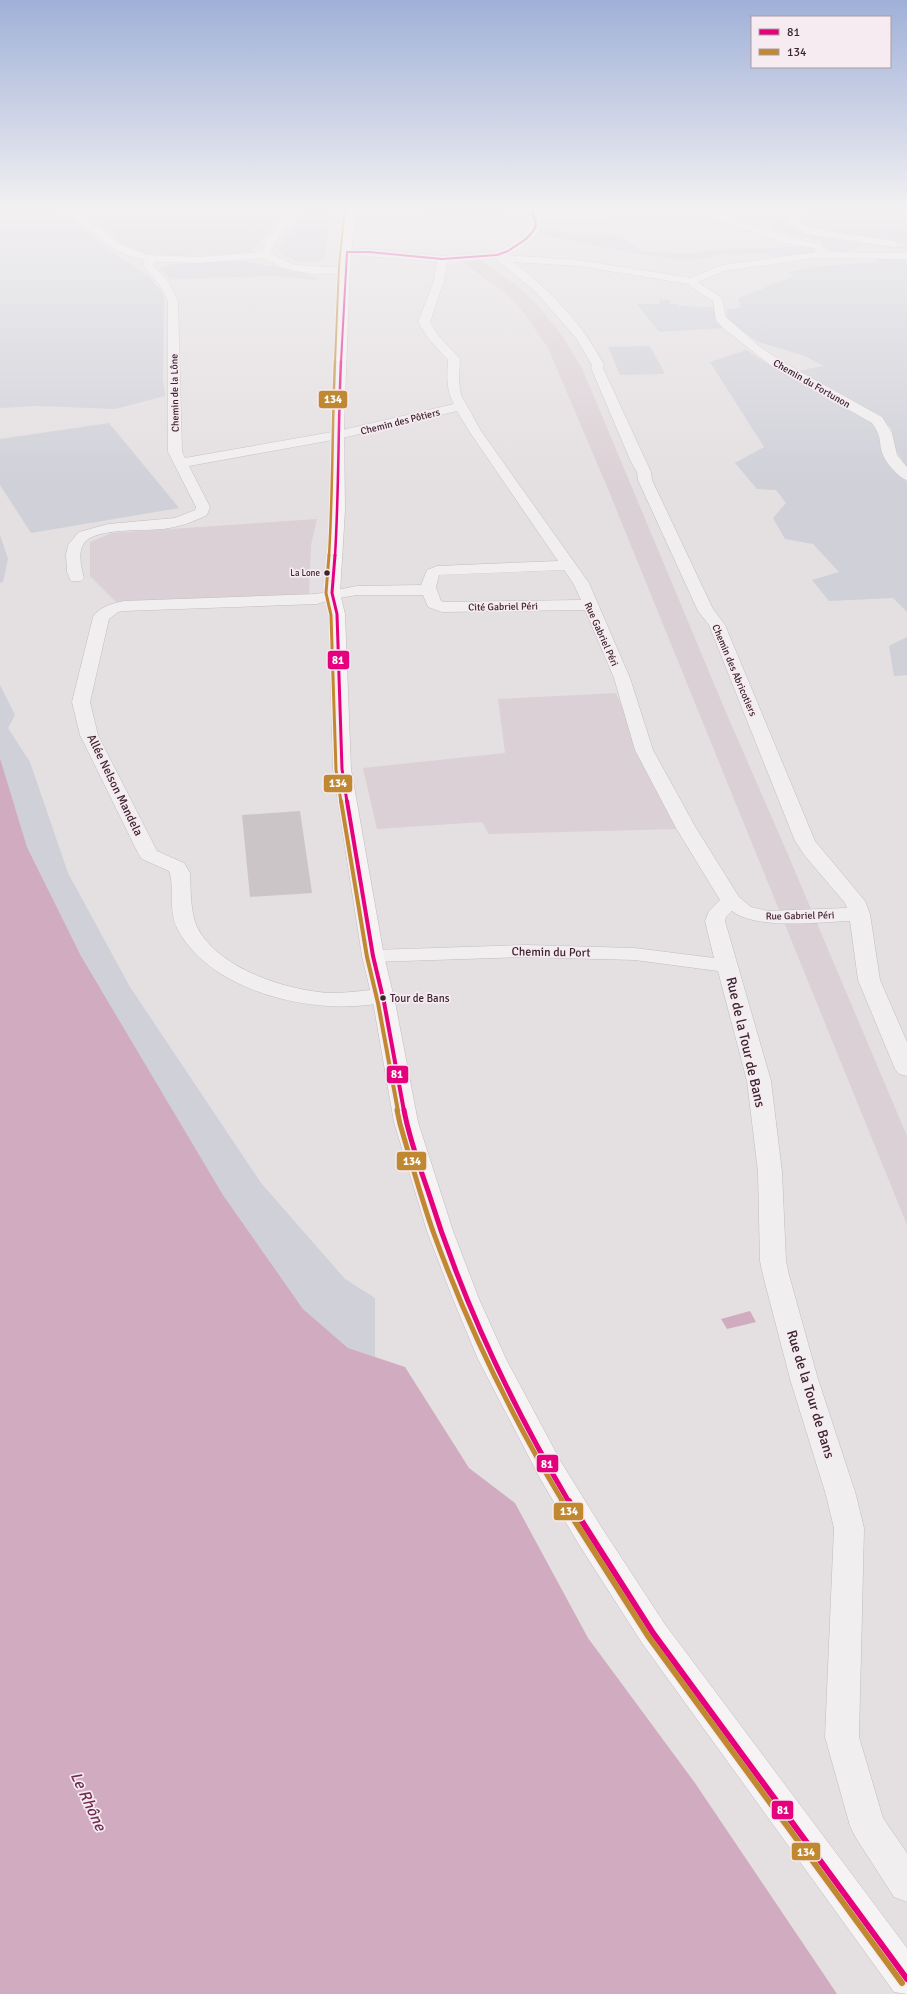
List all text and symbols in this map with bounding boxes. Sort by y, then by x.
legend [751,16,891,68]
text: 81 [787,25,800,40]
text: 134 [787,45,807,60]
street label: Chemin de la Lône [168,354,182,432]
street label: Chemin du Fortunon [771,357,852,411]
line badge: 134 [318,390,348,409]
text: 134 [324,393,342,406]
street label: Chemin des Pôtiers [359,406,442,438]
place label: La Lone [290,568,320,579]
marker: La Lone [322,568,332,578]
street label: Cité Gabriel Péri [468,600,538,614]
street label: Rue Gabriel Péri [582,600,621,668]
street label: Chemin des Abricotiers [709,623,759,719]
line badge: 81 [327,650,350,670]
text: 81 [332,654,344,667]
street label: Allée Nelson Mandela [83,732,146,839]
line badge: 134 [323,774,353,793]
text: 134 [329,777,347,790]
street label: Rue Gabriel Péri [765,909,835,923]
street label: Chemin du Port [511,944,591,961]
street label: Rue de la Tour de Bans [722,975,769,1109]
place label: Tour de Bans [390,992,450,1005]
marker: Tour de Bans [378,993,388,1003]
line badge: 81 [386,1065,409,1084]
text: 81 [391,1068,403,1081]
line badge: 134 [396,1151,427,1171]
text: 134 [403,1155,421,1168]
street label: Rue de la Tour de Bans [783,1328,838,1460]
line badge: 81 [536,1454,559,1473]
text: 81 [541,1458,553,1471]
line badge: 134 [553,1502,584,1521]
text: 134 [560,1505,578,1518]
water label: Le Rhône [66,1769,111,1835]
line badge: 81 [771,1800,794,1820]
text: 81 [777,1804,789,1817]
line badge: 134 [791,1842,821,1861]
text: 134 [797,1846,815,1859]

